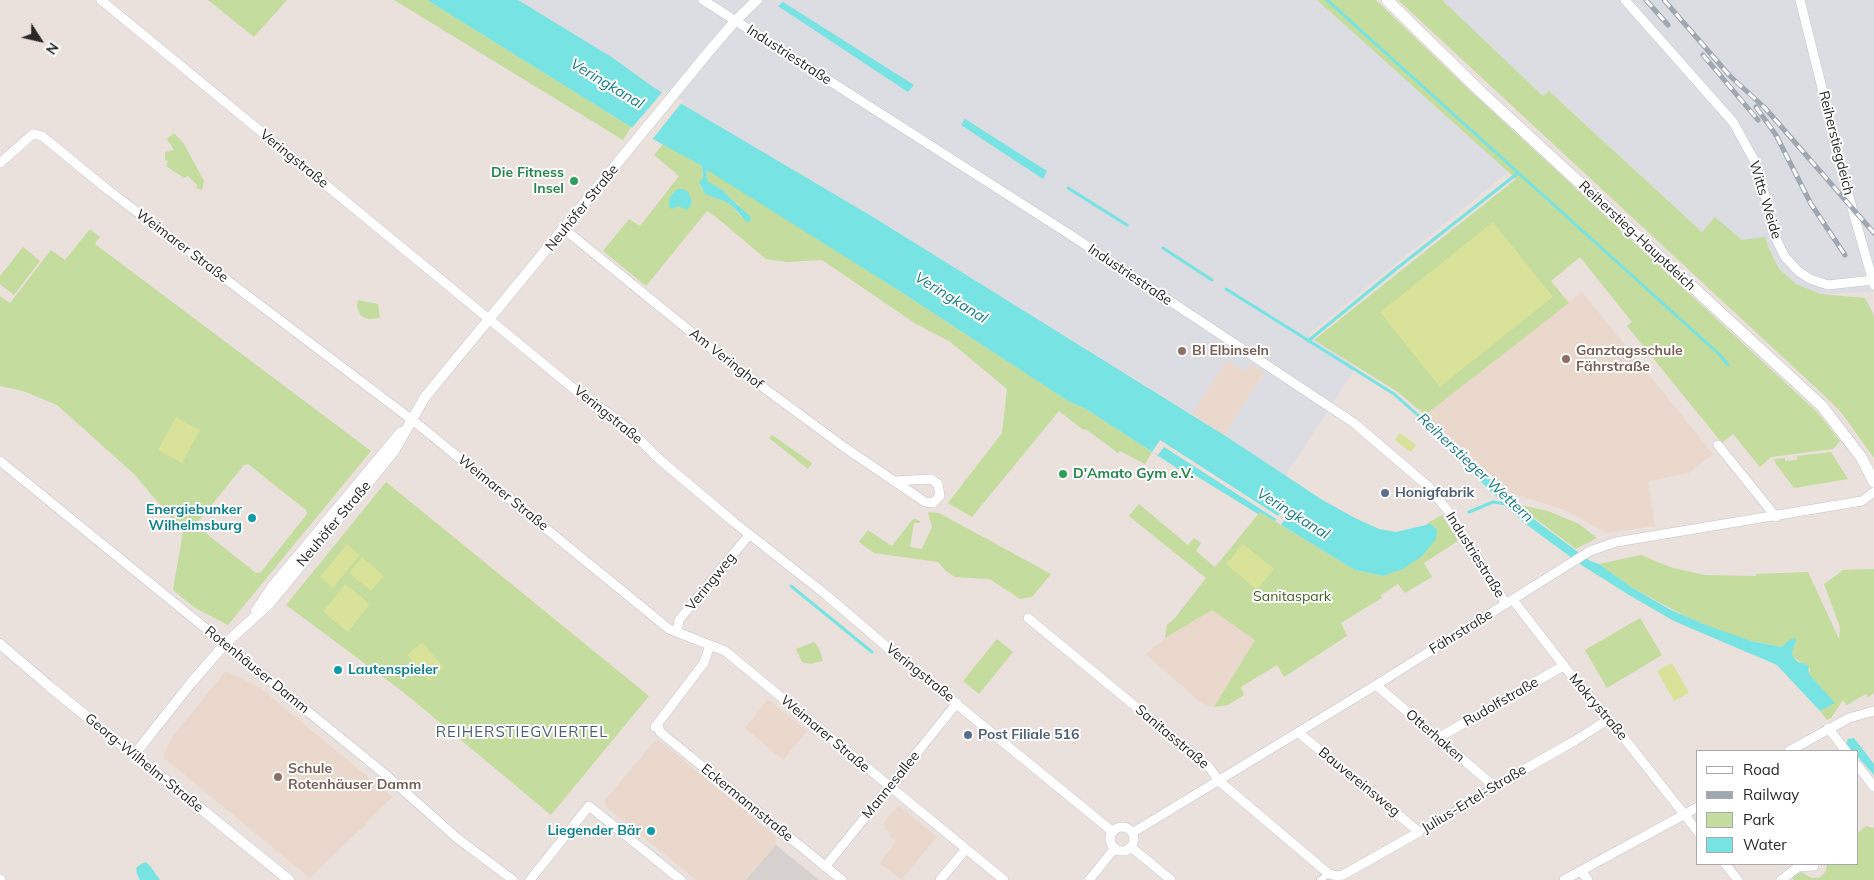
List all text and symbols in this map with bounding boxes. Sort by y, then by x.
north arrow [15,15,65,65]
street label: Industriestraße [743,21,835,89]
text: N [42,39,63,58]
water label: Veringkanal [567,55,647,113]
street label: Reiherstiegdeich [1815,89,1857,197]
street label: Veringstraße [256,126,332,192]
street label: Witts Weide [1745,159,1785,241]
street label: Neuhöfer Straße [542,161,622,255]
place label: Die Fitness Insel [491,165,564,198]
marker: Die Fitness Insel [568,175,580,187]
street label: Reiherstieg-Hauptdeich [1575,178,1699,294]
street label: Weimarer Straße [133,206,231,286]
street label: Industriestraße [1085,241,1175,309]
water label: Veringkanal [911,268,991,328]
street label: Am Veringhof [686,325,766,393]
place label: BI Elbinseln [1192,343,1269,359]
place label: Ganztagsschule Fährstraße [1576,343,1683,376]
marker: BI Elbinseln [1176,345,1188,357]
marker: Ganztagsschule Fährstraße [1560,353,1572,365]
street label: Veringstraße [570,382,646,448]
water label: Reiherstieger Wettern [1413,410,1537,526]
street label: Weimarer Straße [454,451,552,535]
place label: D'Amato Gym e.V. [1073,466,1194,482]
marker: D'Amato Gym e.V. [1057,468,1069,480]
street label: Neuhöfer Straße [293,478,375,570]
water label: Veringkanal [1253,484,1333,544]
place label: Honigfabrik [1395,485,1474,501]
marker: Honigfabrik [1379,487,1391,499]
place label: Energiebunker Wilhelmsburg [146,502,242,534]
street label: Industriestraße [1442,509,1508,601]
marker: Energiebunker Wilhelmsburg [246,512,258,524]
street label: Veringweg [683,550,739,614]
park label: Sanitaspark [1253,589,1331,605]
street label: Fährstraße [1426,606,1496,658]
street label: Rotenhäuser Damm [201,623,313,717]
street label: Veringstraße [882,640,958,706]
place label: Lautenspieler [348,662,438,678]
marker: Lautenspieler [332,664,344,676]
street label: Mokrystraße [1565,670,1631,744]
street label: Rudolfstraße [1460,674,1542,730]
street label: Weimarer Straße [777,692,873,776]
street label: Sanitasstraße [1132,701,1212,773]
street label: Otterhaken [1402,706,1468,766]
street label: Georg-Wilhelm-Straße [81,710,207,816]
district label: REIHERSTIEGVIERTEL [433,723,611,741]
place label: Post Filiale 516 [978,727,1079,743]
marker: Post Filiale 516 [962,729,974,741]
street label: Bauvereinsweg [1315,744,1403,820]
street label: Mannesallee [859,748,923,822]
legend [1696,750,1859,865]
text: Road [1743,760,1780,779]
place label: Schule Rotenhäuser Damm [288,761,421,794]
street label: Eckermannstraße [698,761,796,845]
street label: Julius-Ertel-Straße [1419,761,1529,837]
marker: Schule Rotenhäuser Damm [272,771,284,783]
text: Railway [1743,785,1799,804]
text: Park [1743,810,1775,829]
place label: Liegender Bär [547,823,641,839]
marker: Liegender Bär [645,825,657,837]
text: Water [1743,835,1787,854]

